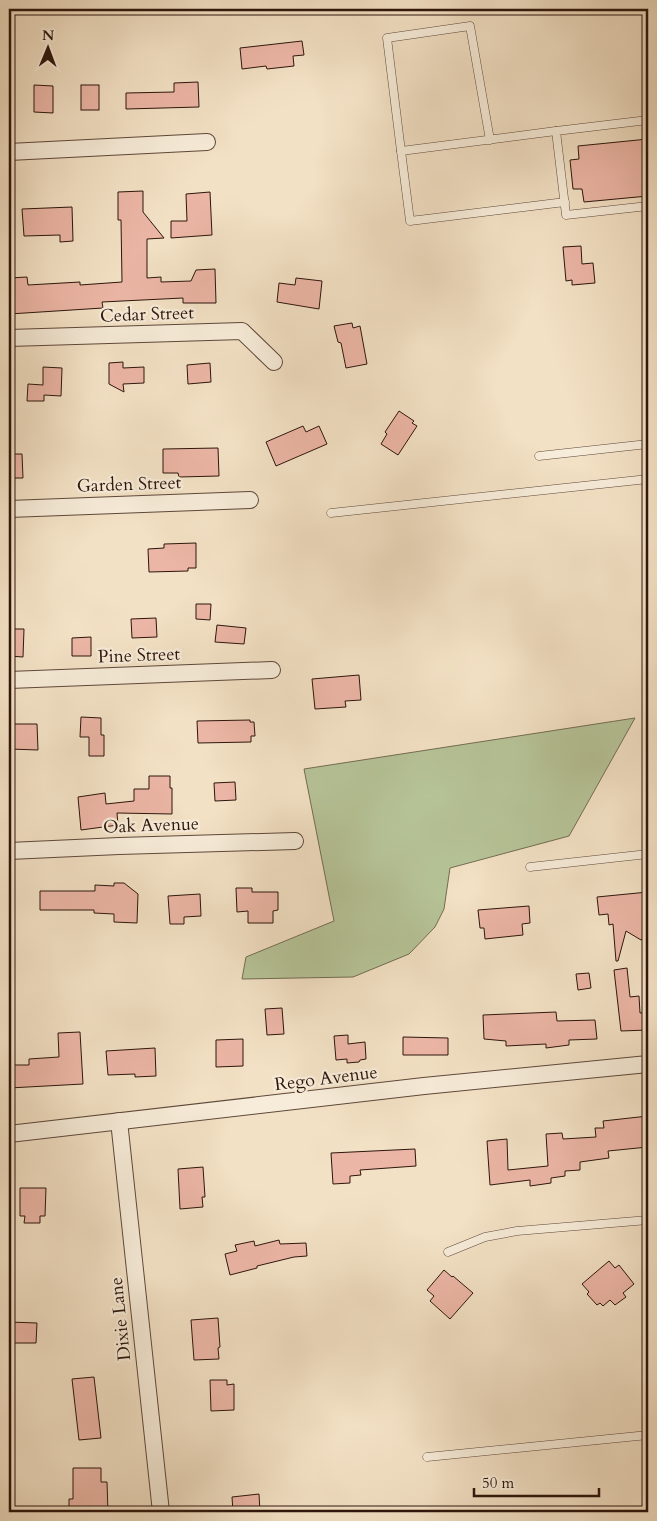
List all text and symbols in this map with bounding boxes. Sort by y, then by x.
north arrow [22,22,72,72]
text: N [42,26,54,45]
street label: Cedar Street [100,300,195,329]
street label: Garden Street [76,470,182,499]
street label: Pine Street [97,642,181,669]
street label: Oak Avenue [103,811,200,840]
street label: Rego Avenue [273,1060,379,1097]
street label: Dixie Lane [104,1276,137,1362]
scale bar [474,1466,600,1498]
text: 50 m [482,1473,514,1493]

